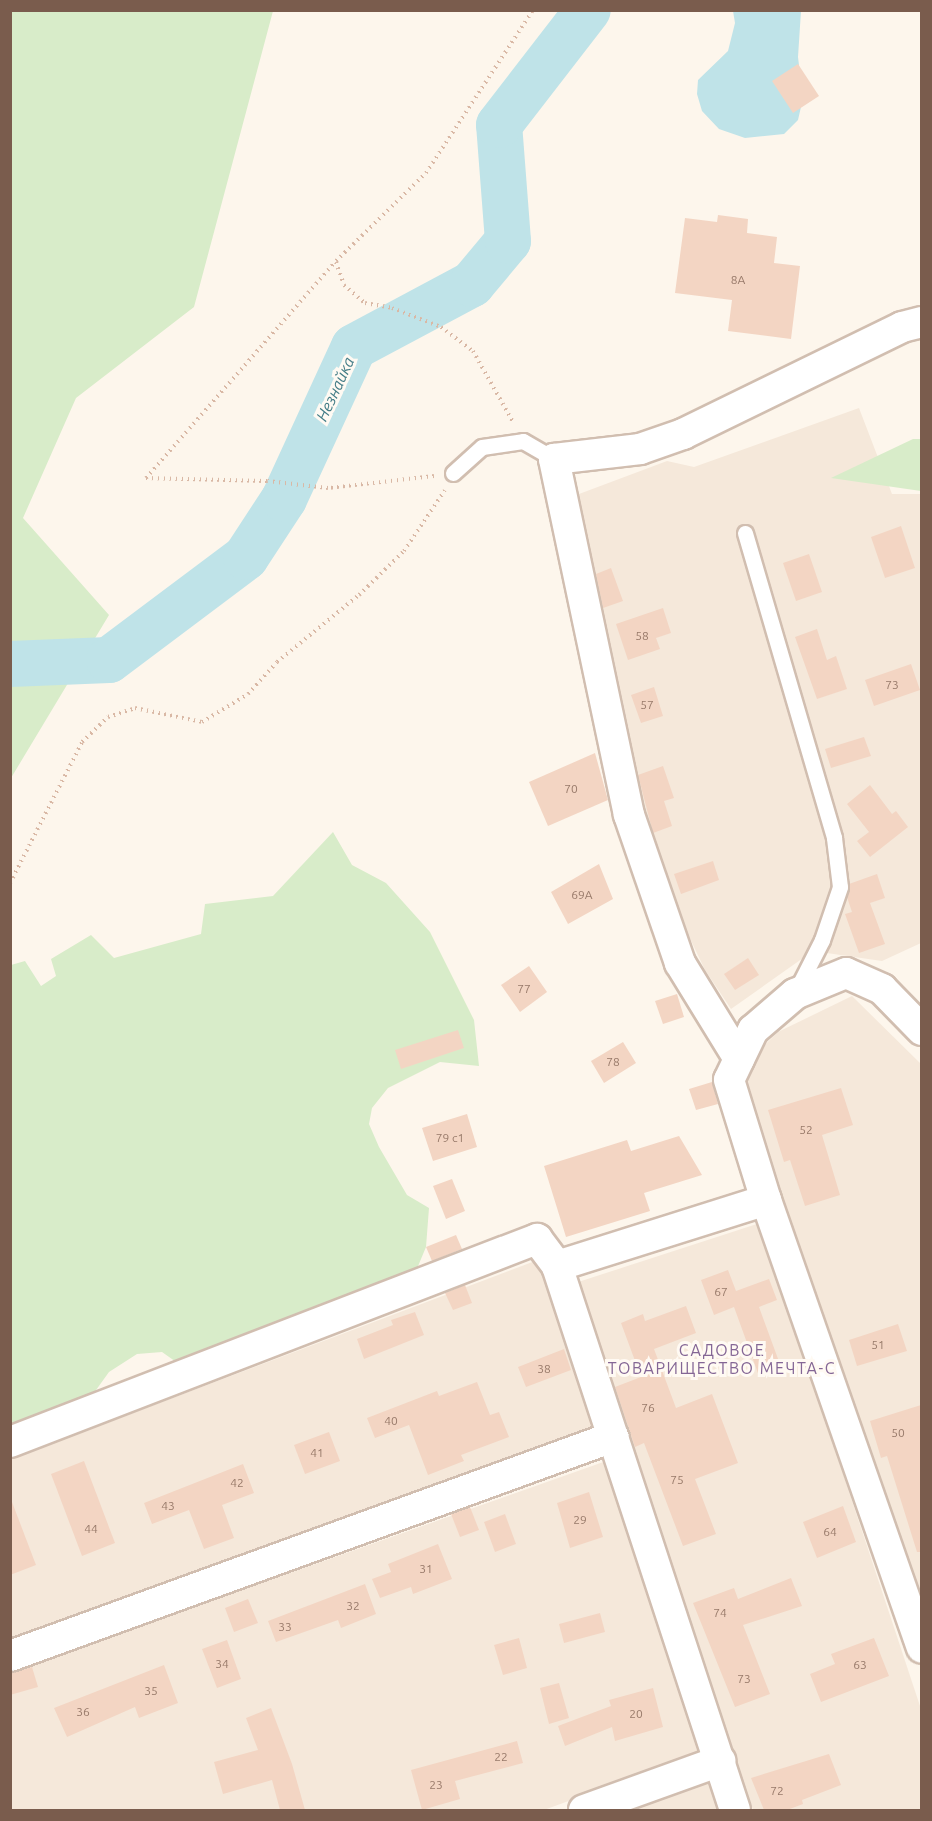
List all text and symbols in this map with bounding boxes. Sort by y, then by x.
house number: 8А [731,273,745,287]
water label: Незнайка [312,354,358,424]
house number: 58 [635,629,649,643]
house number: 73 [885,678,899,692]
house number: 57 [640,698,654,712]
house number: 70 [564,782,578,796]
house number: 69А [571,888,593,902]
house number: 77 [517,982,531,996]
house number: 78 [606,1055,620,1069]
house number: 52 [799,1123,813,1137]
house number: 79 с1 [436,1131,464,1145]
house number: 67 [714,1285,728,1299]
house number: 51 [871,1338,885,1352]
district label: САДОВОЕ ТОВАРИЩЕСТВО МЕЧТА-С [608,1340,836,1378]
house number: 38 [537,1362,551,1376]
house number: 76 [641,1401,655,1415]
house number: 40 [384,1414,398,1428]
house number: 50 [891,1426,905,1440]
house number: 41 [310,1446,324,1460]
house number: 75 [670,1473,684,1487]
house number: 42 [230,1476,244,1490]
house number: 43 [161,1499,175,1513]
house number: 29 [573,1513,587,1527]
house number: 44 [84,1522,98,1536]
house number: 64 [823,1525,837,1539]
house number: 31 [419,1562,433,1576]
house number: 32 [346,1599,360,1613]
house number: 74 [713,1606,727,1620]
house number: 33 [278,1620,292,1634]
house number: 34 [215,1657,229,1671]
house number: 63 [853,1658,867,1672]
house number: 73 [737,1672,751,1686]
house number: 35 [144,1684,158,1698]
house number: 36 [76,1705,90,1719]
house number: 20 [629,1707,643,1721]
house number: 22 [494,1750,508,1764]
house number: 23 [429,1778,443,1792]
house number: 72 [770,1784,784,1798]

